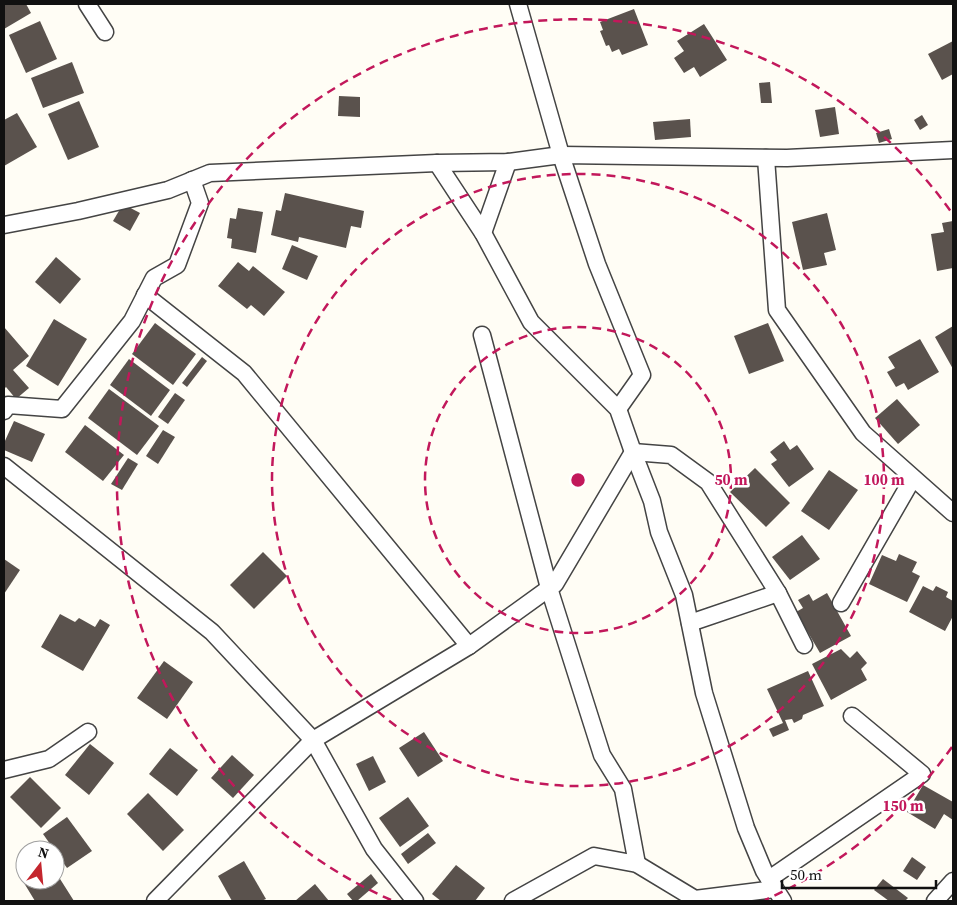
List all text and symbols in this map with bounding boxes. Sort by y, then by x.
text: 50 m [714,469,748,490]
text: 100 m [863,469,905,490]
centre of rings [569,471,587,489]
text: 150 m [882,795,924,816]
north arrow [15,840,65,890]
text: N [36,841,51,864]
scale bar [782,858,936,890]
text: 50 m [790,864,822,885]

